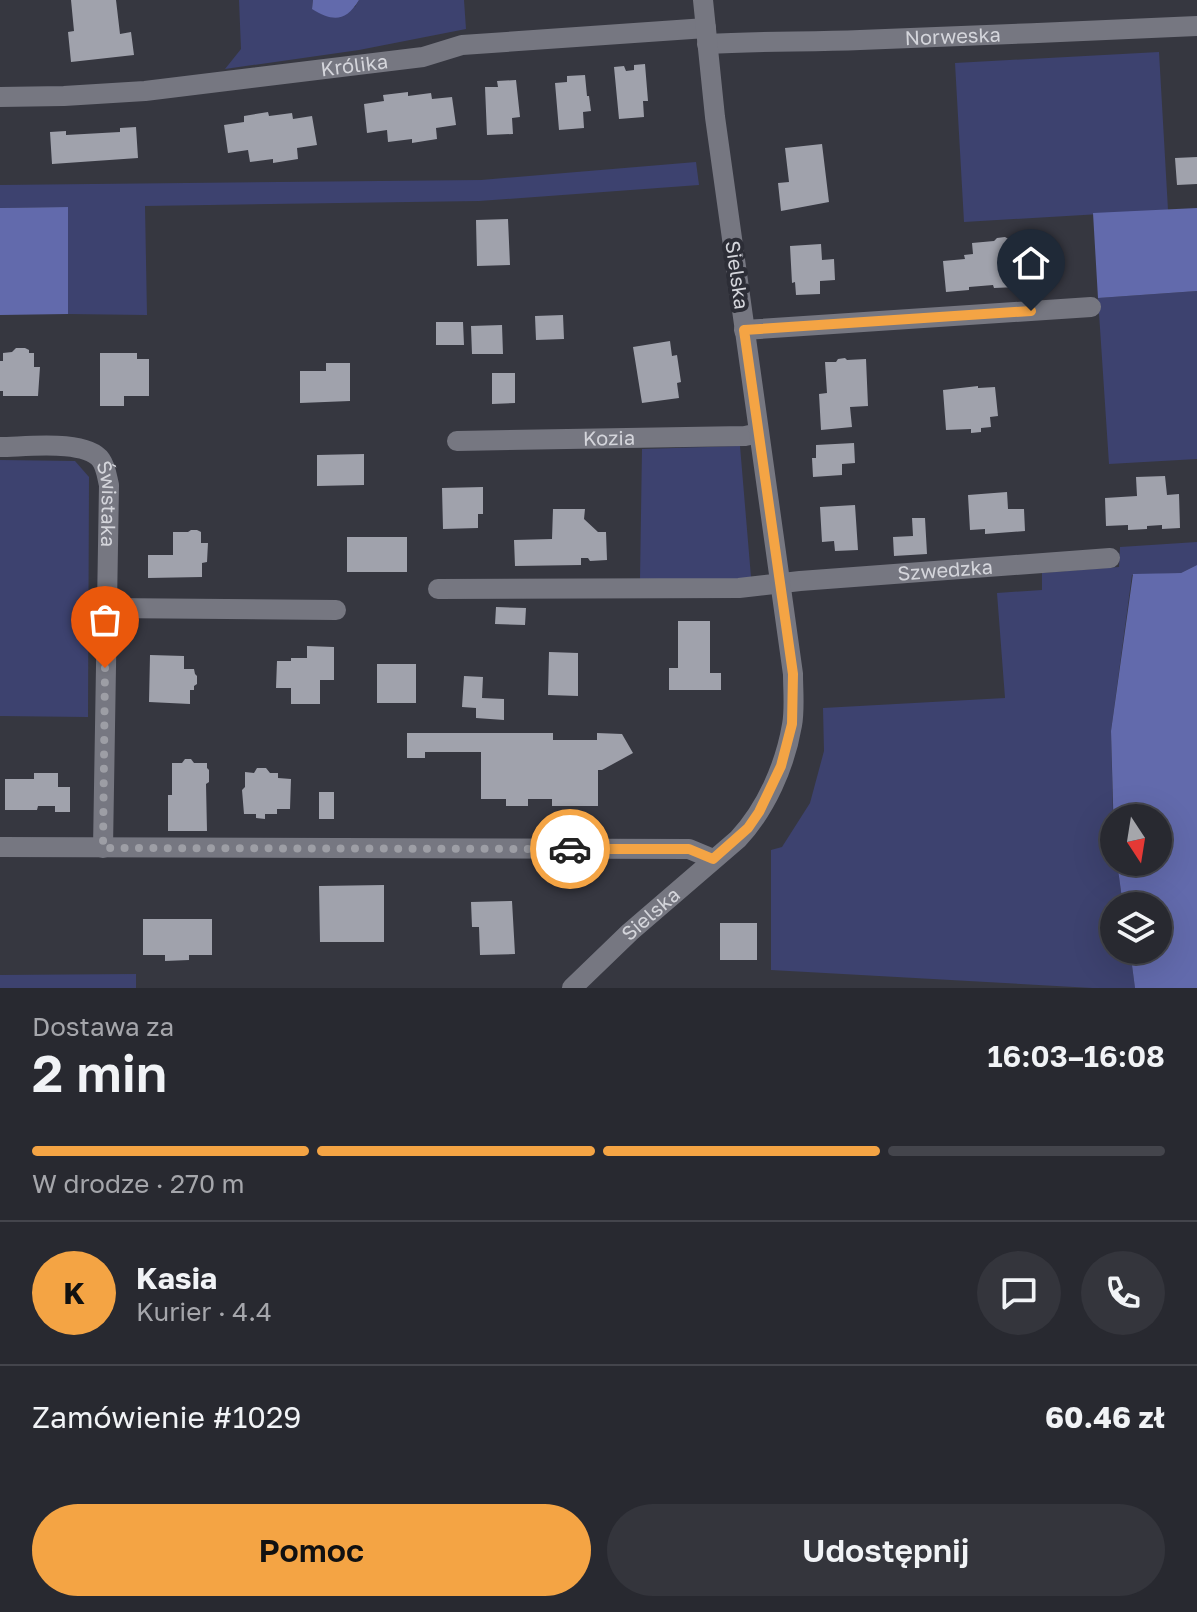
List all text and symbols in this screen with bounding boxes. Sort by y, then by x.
street label: Norweska [904,22,1001,49]
street label: Królika [319,48,389,80]
pin [997,229,1065,311]
street label: Sielska [721,239,755,311]
icon: home [1009,241,1053,285]
street label: Kozia [583,425,635,450]
street label: Świstaka [92,457,123,547]
street label: Szwedzka [897,554,994,585]
pin [71,586,139,668]
icon: bag [83,598,127,642]
north arrow [1100,804,1172,876]
map controls [1100,804,1172,964]
courier [530,809,610,889]
icon: car [548,827,592,871]
street label: Sielska [616,882,684,945]
button: layers [1100,892,1172,964]
text: Dostawa za [32,1011,174,1042]
text: 16:03–16:08 [987,1038,1165,1074]
text: 2 min [32,1041,167,1103]
text: W drodze · 270 m [32,1168,245,1199]
button: chat [977,1251,1061,1335]
button: phone [1081,1251,1165,1335]
text: Kasia [136,1260,217,1296]
text: K [63,1275,85,1311]
text: Kurier · 4.4 [136,1296,272,1327]
text: Zamówienie #1029 [32,1399,301,1435]
text: 60.46 zł [1045,1399,1165,1435]
button: Pomoc [32,1504,591,1596]
button: Udostępnij [607,1504,1165,1596]

